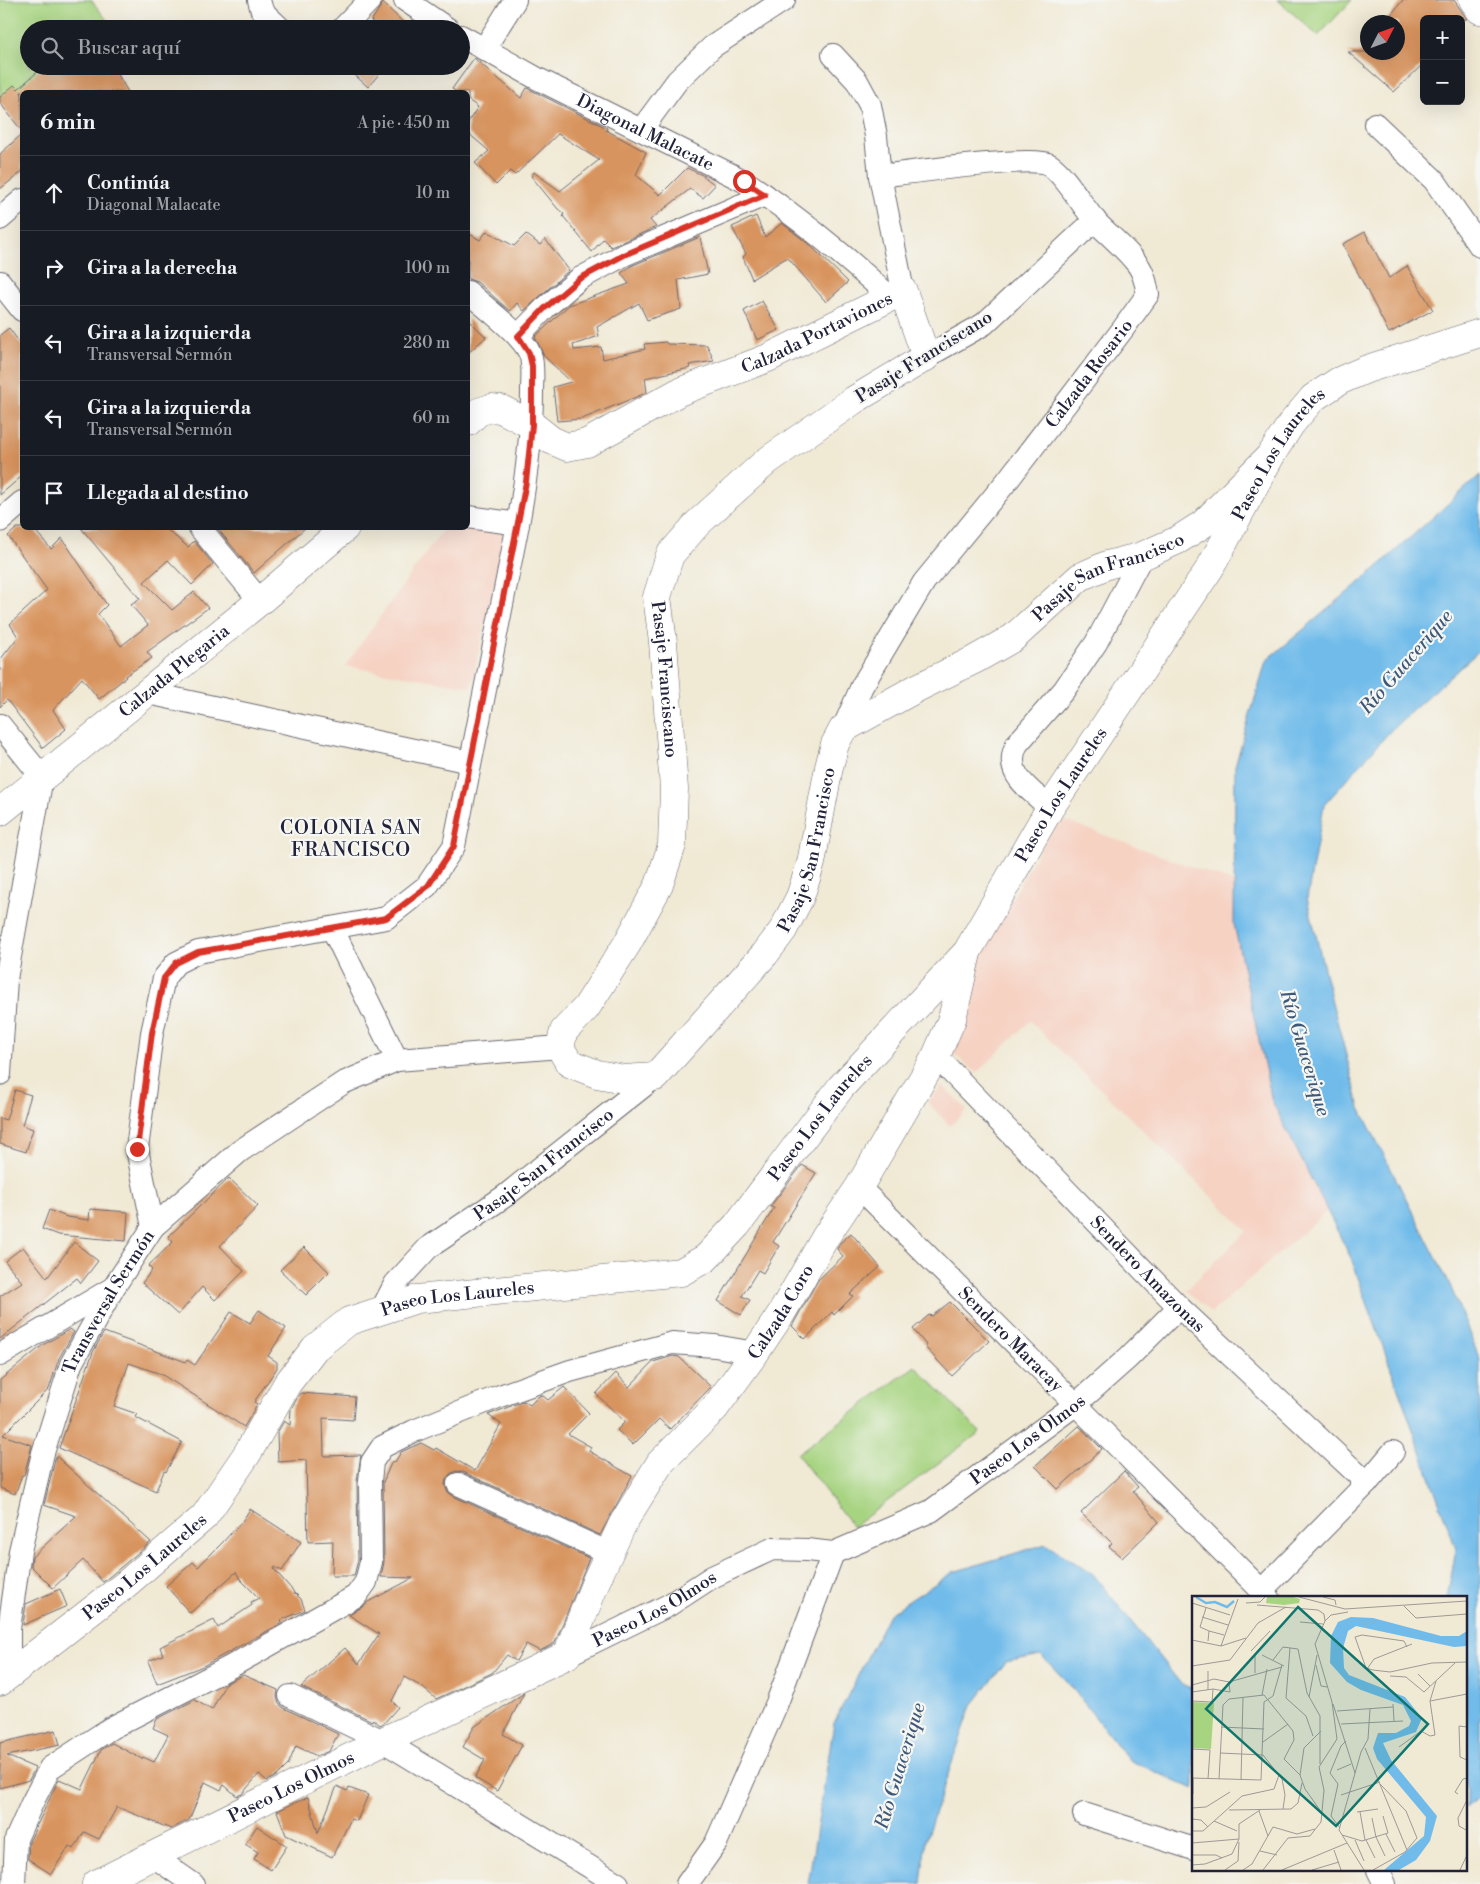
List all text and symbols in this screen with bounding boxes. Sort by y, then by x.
north arrow [1360,15,1405,60]
map controls [1420,15,1465,105]
button: + [1420,15,1465,60]
search box [20,20,470,75]
icon: search [38,34,66,62]
text: Buscar aquí [78,36,180,60]
button: − [1420,60,1465,105]
street label: Diagonal Malacate [573,88,718,176]
text: 6 min [40,110,95,136]
text: A pie · 450 m [358,113,450,133]
route start [733,170,756,193]
text: Continúa [87,171,170,195]
icon: ahead [40,179,68,207]
text: 10 m [416,183,450,203]
text: Diagonal Malacate [87,195,221,215]
icon: right [40,254,68,282]
text: Gira a la derecha [87,256,237,280]
text: 100 m [405,258,450,278]
street label: Calzada Portaviones [738,286,896,379]
street label: Pasaje Franciscano [851,306,997,408]
street label: Calzada Rosario [1040,314,1138,433]
text: Gira a la izquierda [87,321,251,345]
icon: left [40,329,68,357]
text: 280 m [403,333,450,353]
text: Transversal Sermón [87,345,232,365]
street label: Paseo Los Laureles [1227,382,1329,524]
text: Gira a la izquierda [87,396,251,420]
icon: left [40,404,68,432]
text: 60 m [412,408,450,428]
text: Transversal Sermón [87,420,232,440]
icon: arrive [40,479,68,507]
text: Llegada al destino [87,481,249,505]
street label: Pasaje San Francisco [1027,527,1189,627]
street label: Pasaje Franciscano [646,600,683,759]
water label: Río Guacerique [1353,605,1458,720]
street label: Calzada Plegaria [114,619,235,723]
street label: Paseo Los Laureles [1010,723,1112,866]
street label: Pasaje San Francisco [772,765,840,936]
district label: COLONIA SAN FRANCISCO [280,816,422,862]
water label: Río Guacerique [1274,986,1336,1119]
street label: Paseo Los Laureles [763,1049,877,1185]
street label: Pasaje San Francisco [469,1103,618,1226]
route end [126,1138,149,1161]
street label: Sendero Amazonas [1085,1211,1210,1337]
street label: Transversal Sermón [57,1225,160,1377]
street label: Calzada Coro [742,1260,819,1364]
street label: Paseo Los Laureles [378,1276,535,1321]
street label: Sendero Maracay [953,1282,1068,1397]
street label: Paseo Los Olmos [965,1389,1090,1490]
street label: Paseo Los Laureles [78,1508,212,1625]
street label: Paseo Los Olmos [589,1566,721,1652]
inset map [1192,1596,1468,1872]
water label: Río Guacerique [869,1700,931,1833]
street label: Paseo Los Olmos [224,1746,358,1828]

